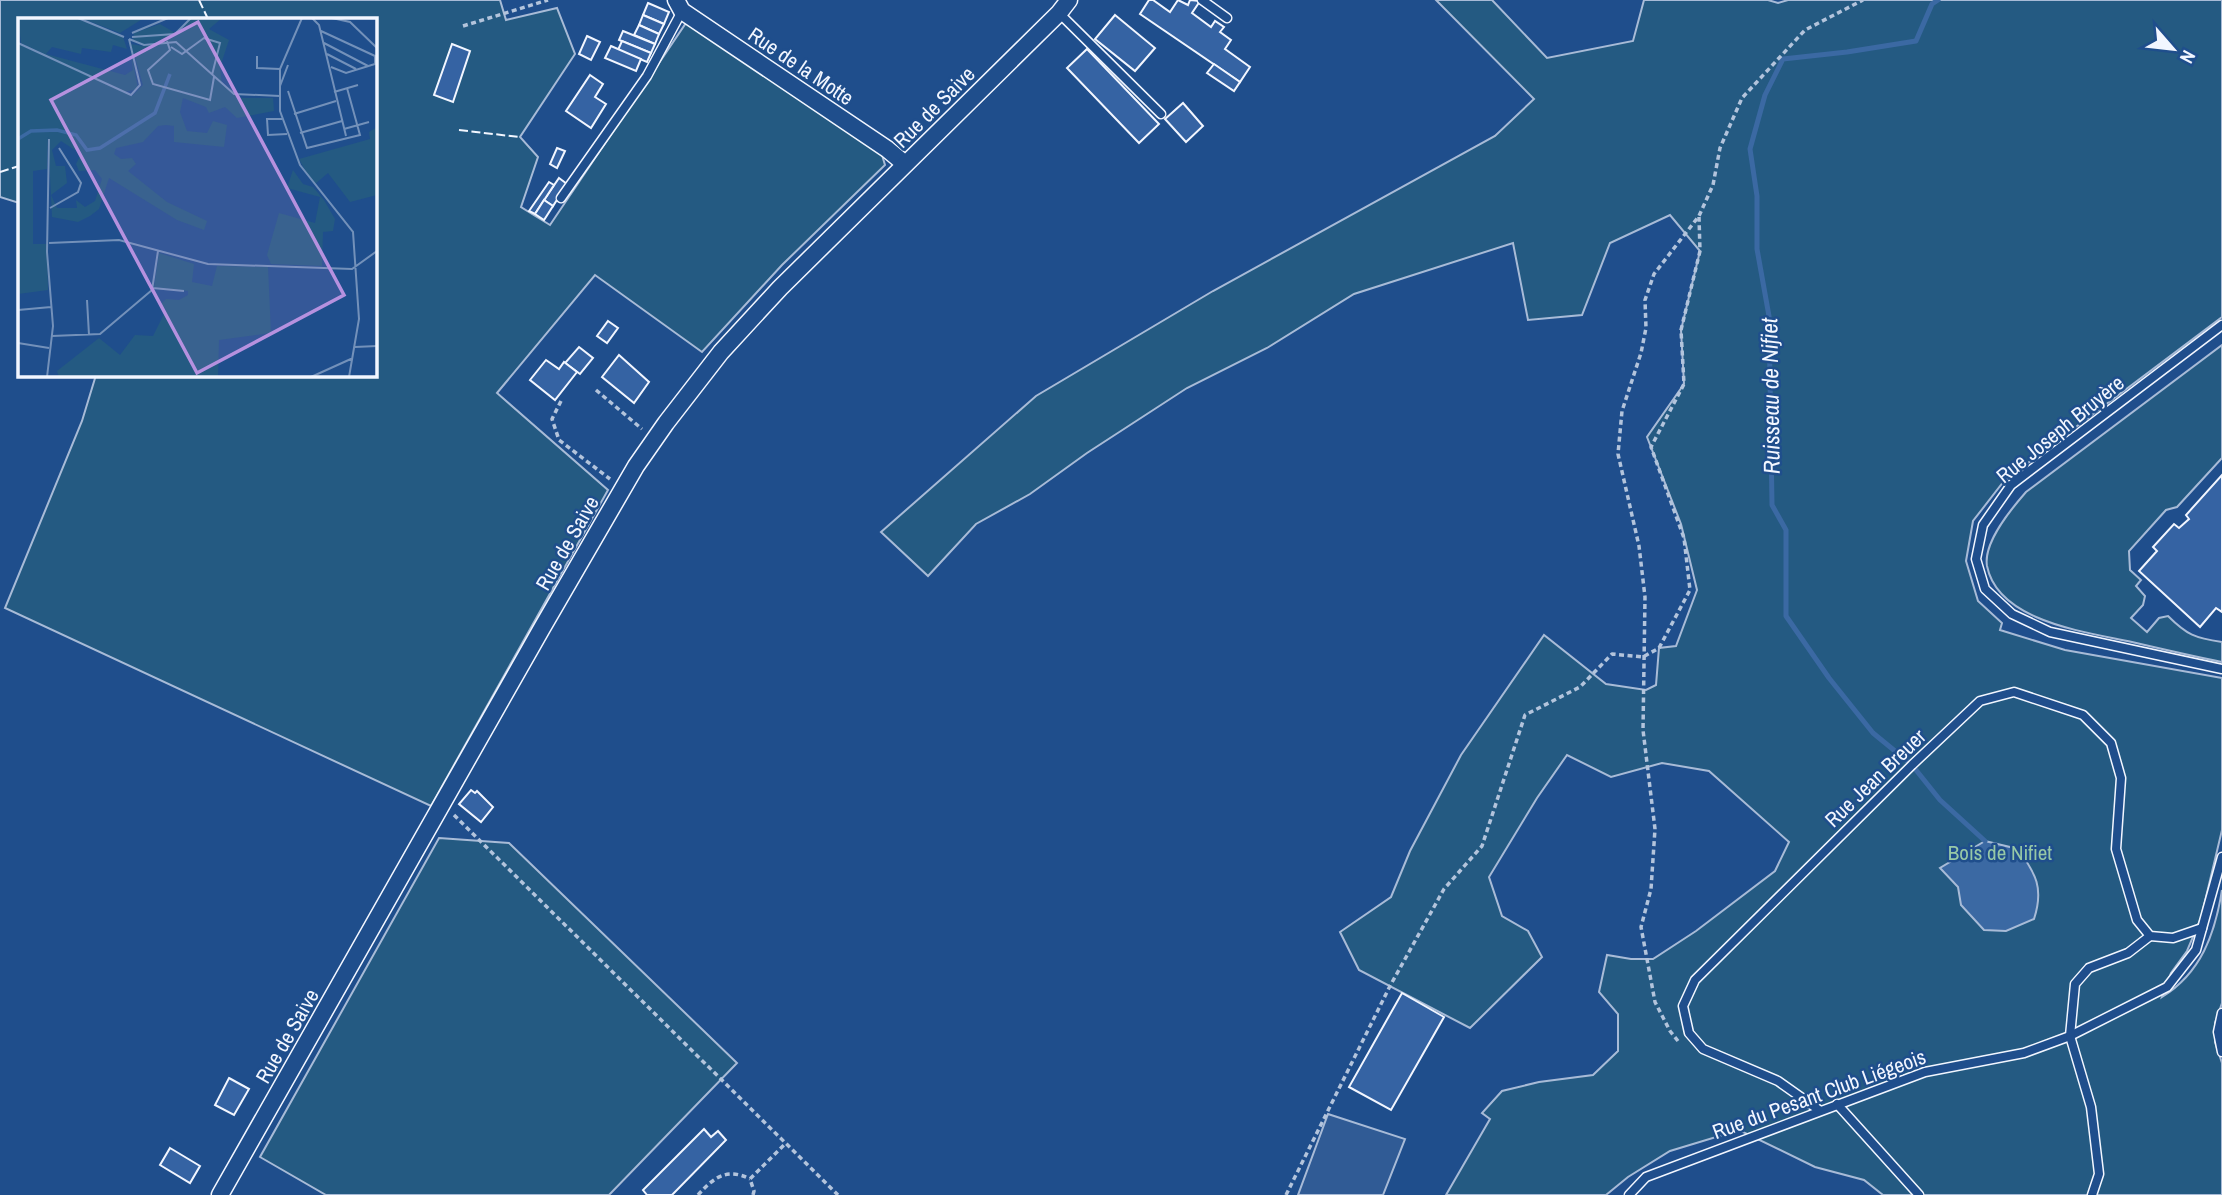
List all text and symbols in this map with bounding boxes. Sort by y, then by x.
north arrow [2138,14,2208,84]
inset map [18,18,376,376]
street label: Rue de la Motte [742,20,860,112]
text: N [2174,46,2202,68]
street label: Rue de Saive [887,60,981,154]
water label: Ruisseau de Nifiet [1753,317,1787,474]
street label: Rue Joseph Bruyère [1990,368,2130,490]
street label: Rue de Saive [528,491,606,595]
street label: Rue Jean Breuer [1818,722,1932,834]
park label: Bois de Nifiet [1948,838,2052,867]
street label: Rue de Saive [248,984,326,1088]
street label: Rue du Pesant Club Liégeois [1708,1042,1930,1146]

